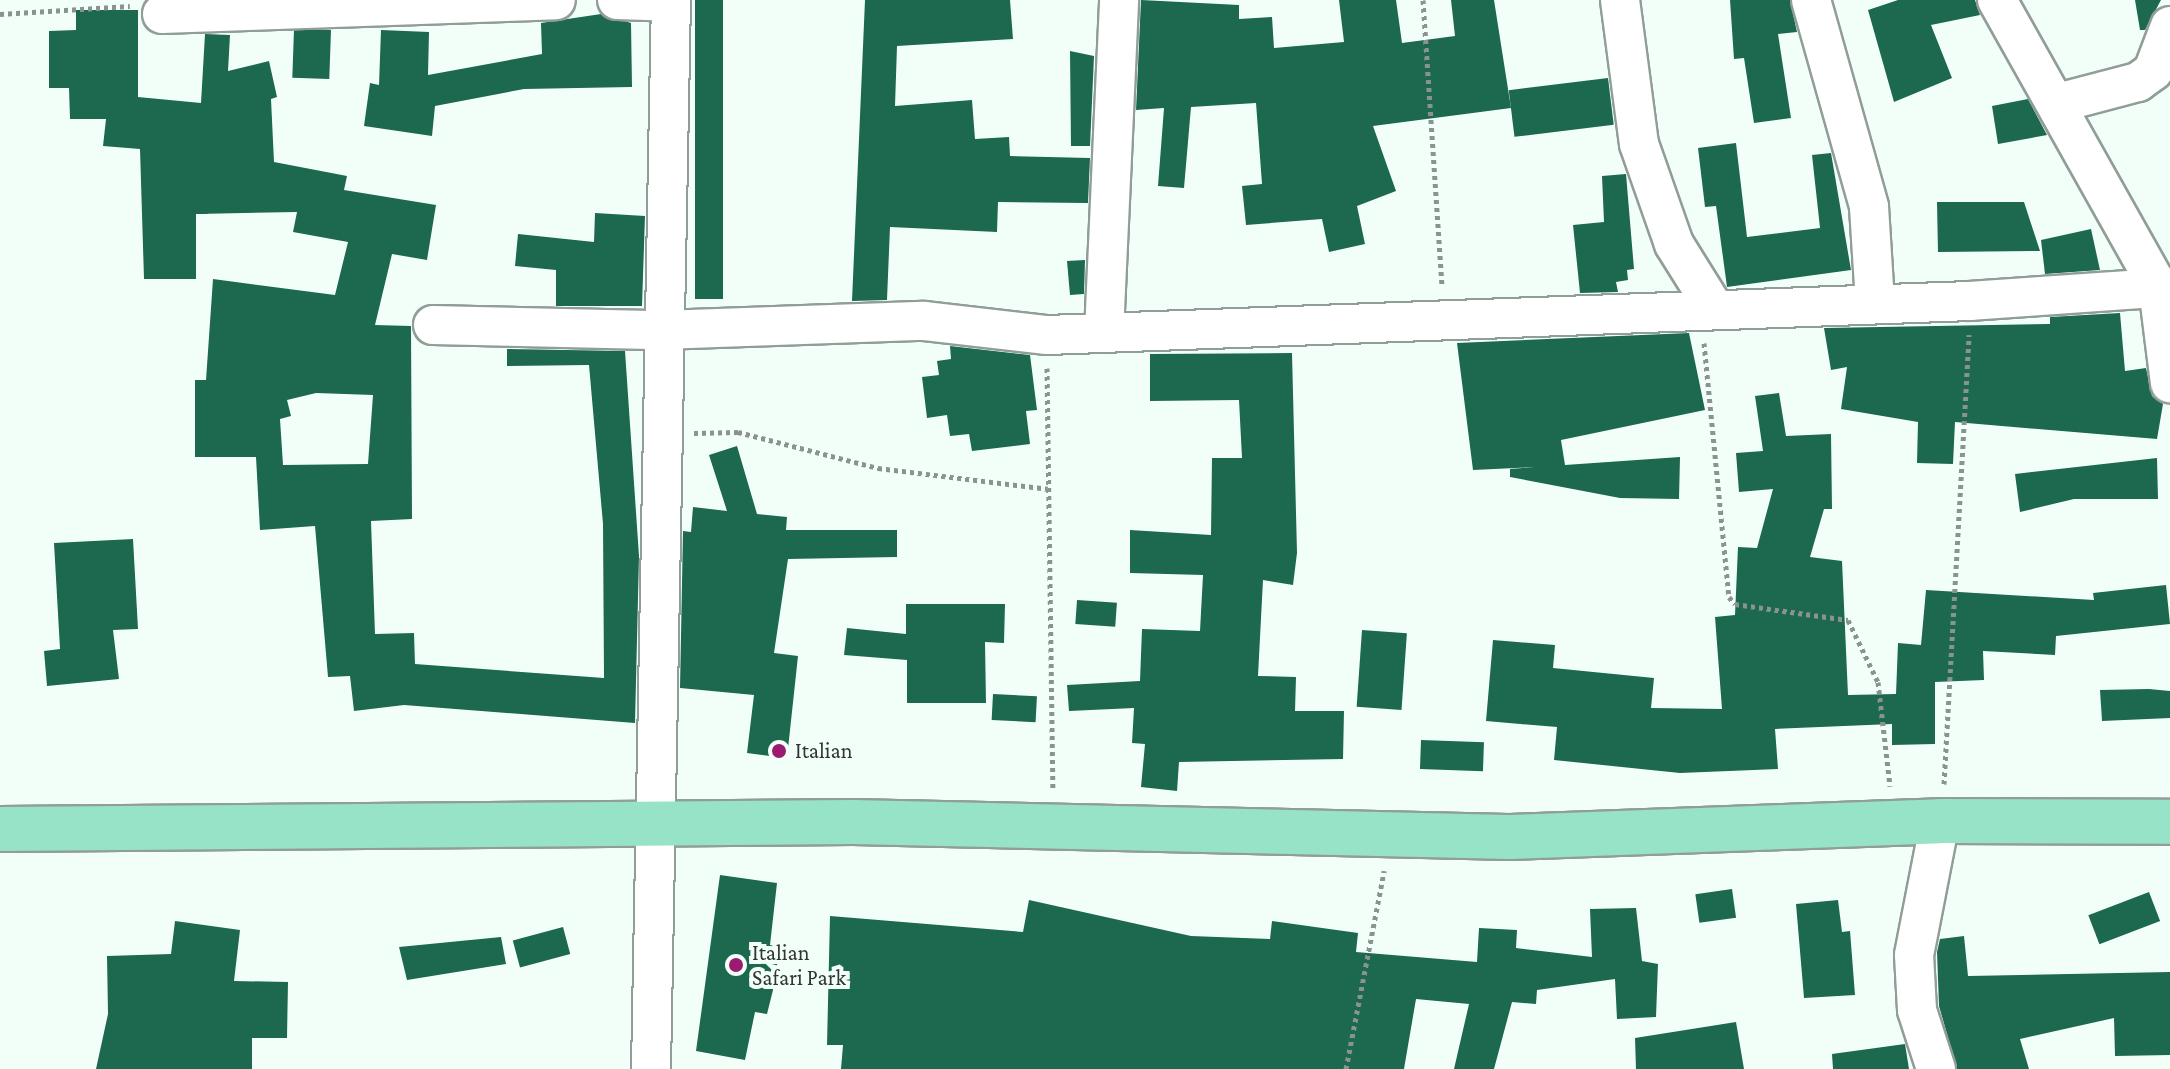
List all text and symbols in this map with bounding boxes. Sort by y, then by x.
place label: Italian [795,738,853,764]
marker: Italian [770,742,788,760]
place label: Italian Safari Park [752,939,846,990]
marker: Italian Safari Park [727,956,745,974]

